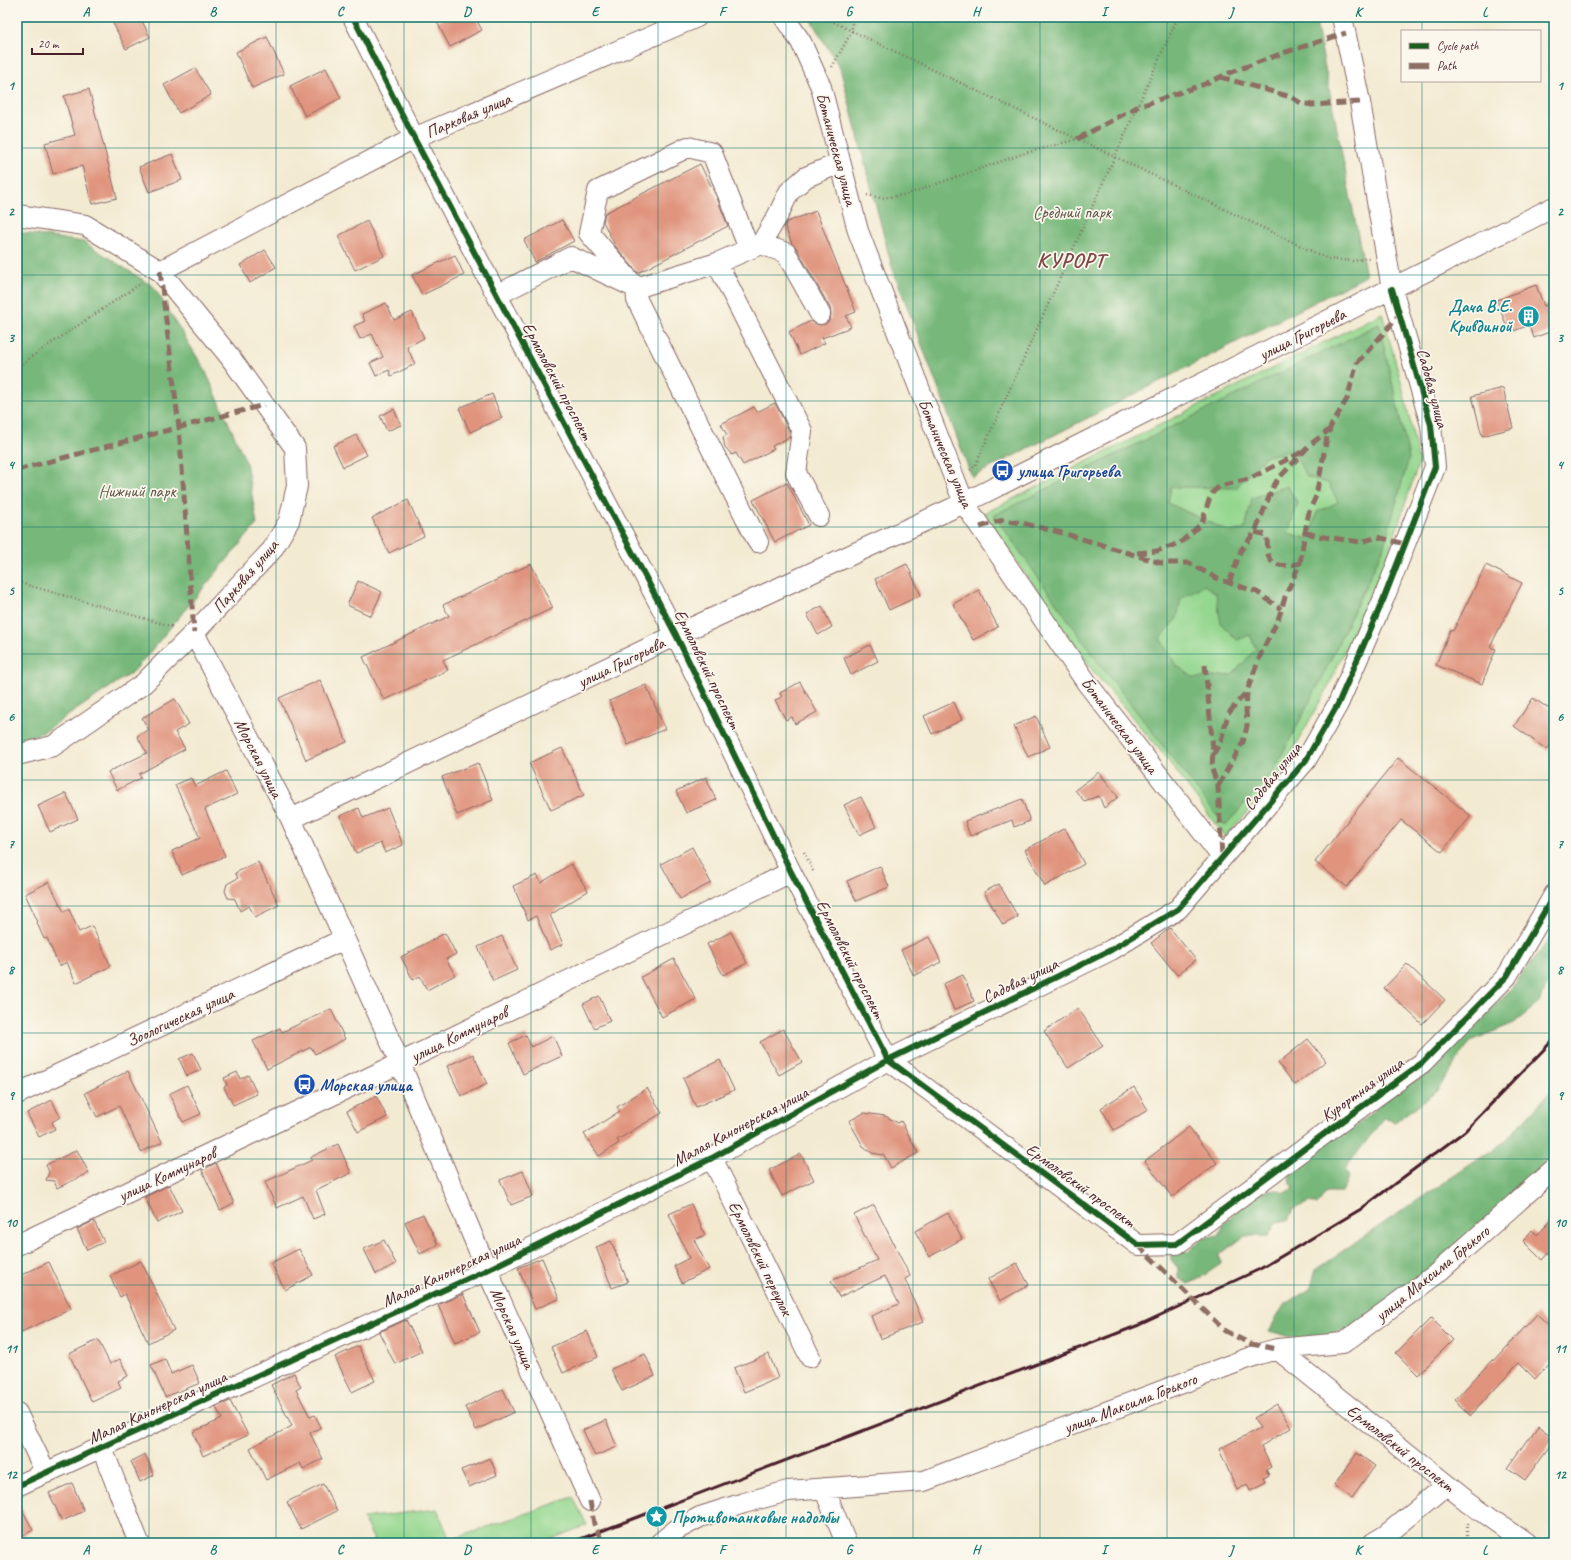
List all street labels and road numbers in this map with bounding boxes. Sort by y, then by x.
street label: Парковая улица [422,87,515,143]
street label: Ботаническая улица [811,91,862,210]
street label: улица Григорьева [1255,303,1350,366]
street label: Ермоловский проспект [518,319,598,444]
street label: Садовая улица [1412,346,1454,432]
street label: Ботаническая улица [913,396,979,512]
street label: Парковая улица [208,534,284,617]
street label: Ермоловский проспект [669,606,746,733]
street label: улица Григорьева [573,632,670,693]
street label: Ботаническая улица [1076,673,1164,779]
street label: Морская улица [230,715,288,803]
street label: Садовая улица [1239,737,1307,815]
street label: Ермоловский проспект [812,896,890,1023]
street label: Садовая улица [979,952,1063,1008]
street label: Зоологическая улица [123,983,239,1052]
street label: улица Коммунаров [406,1000,515,1067]
street label: Курортная улица [1317,1051,1409,1126]
street label: Малая Канонерская улица [669,1081,813,1171]
street label: Ермоловский проспект [1022,1139,1140,1233]
street label: улица Коммунаров [114,1141,223,1207]
street label: Ермоловский переулок [724,1198,798,1320]
street label: улица Максима Горького [1370,1220,1494,1327]
street label: Малая Канонерская улица [379,1229,525,1312]
street label: Морская улица [485,1285,541,1374]
street label: Малая Канонерская улица [85,1366,231,1449]
street label: улица Максима Горького [1060,1368,1201,1439]
street label: Ермоловский проспект [1343,1400,1459,1497]

